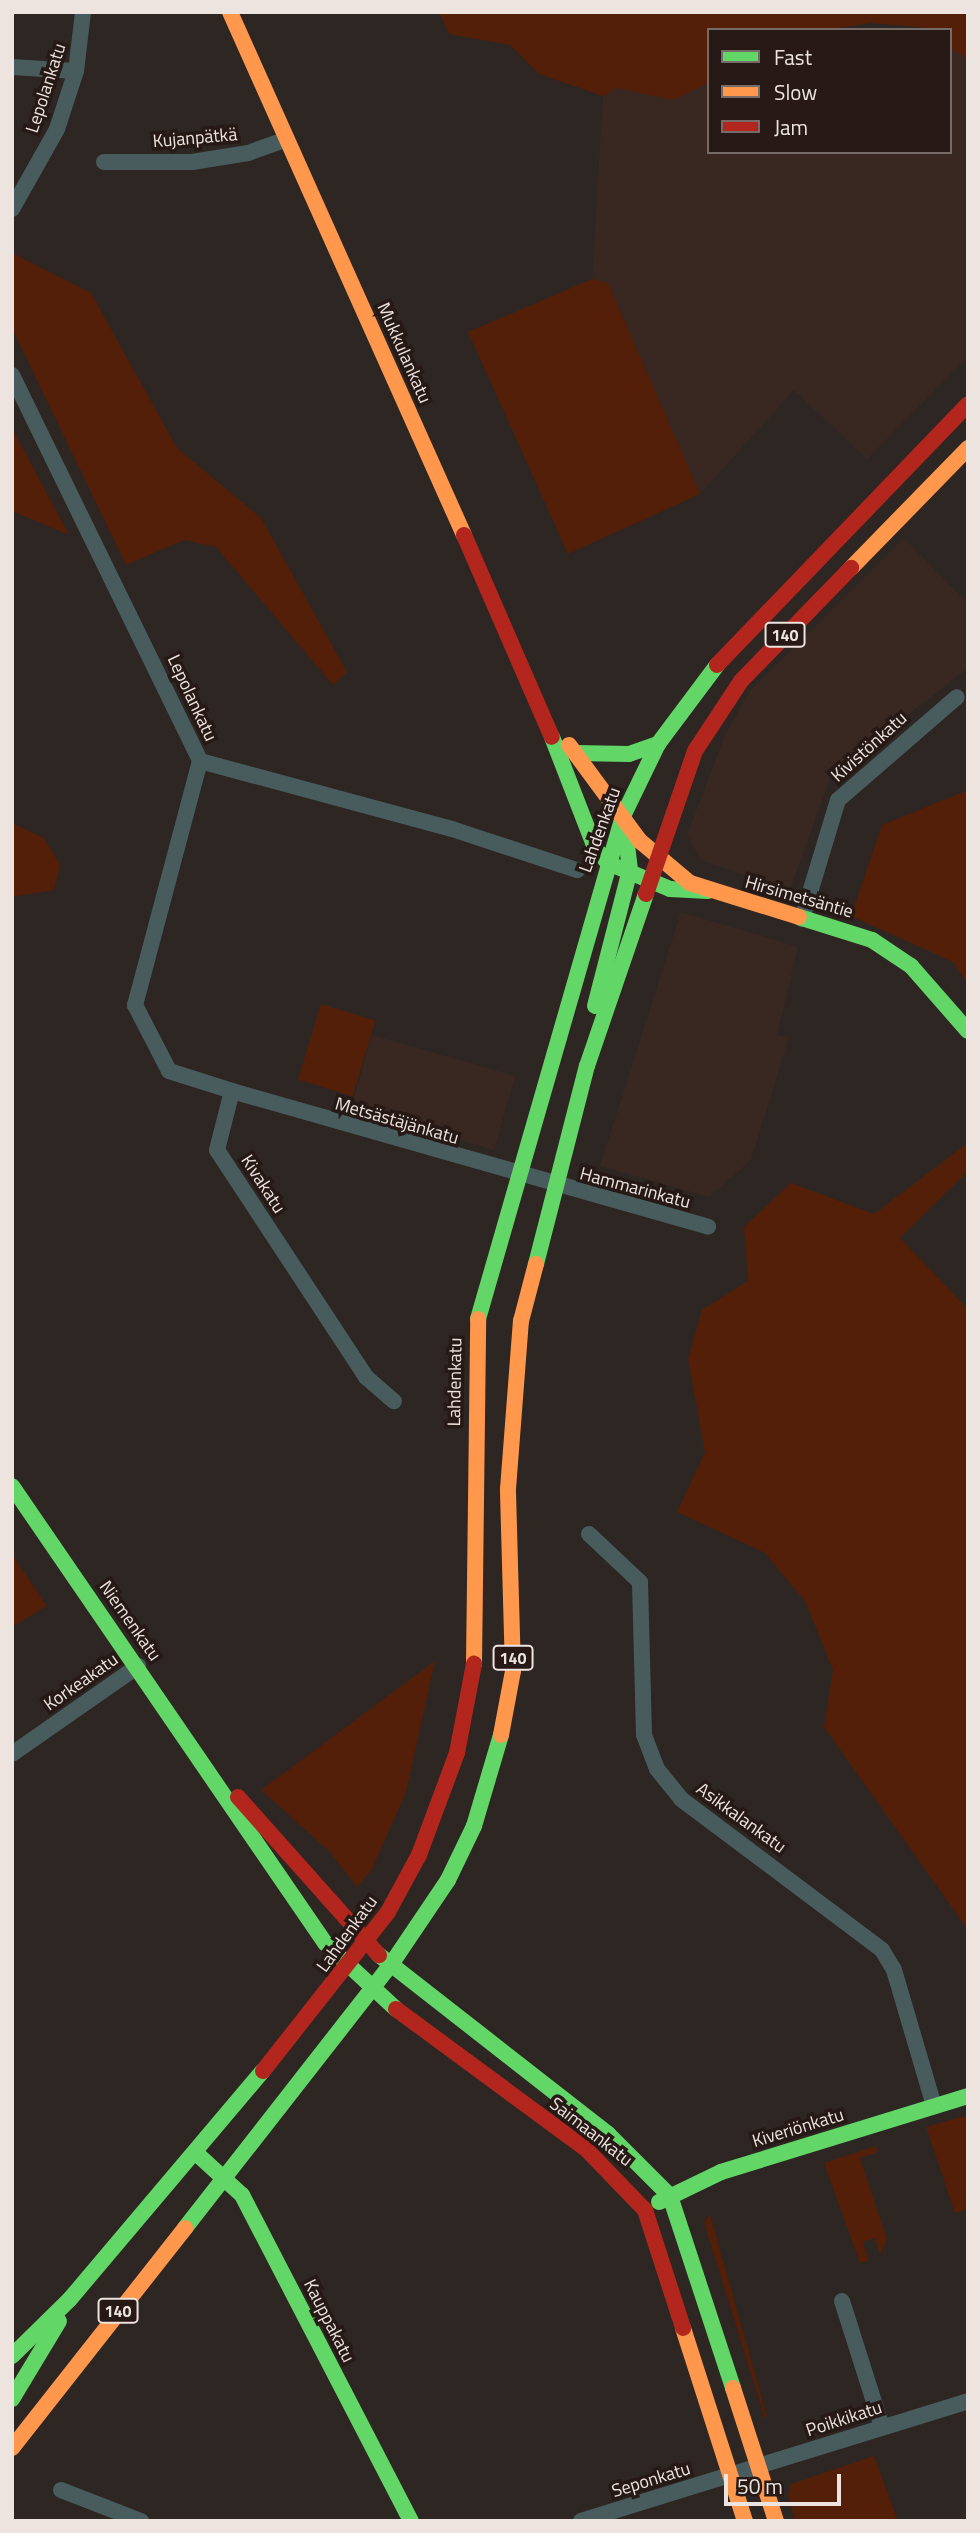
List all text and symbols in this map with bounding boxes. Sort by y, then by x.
legend [707,28,952,154]
street label: Lepolankatu [21,40,71,136]
text: Fast [774,41,812,73]
text: Slow [774,76,817,108]
text: Jam [774,111,808,143]
street label: Kujanpätkä [152,124,238,152]
street label: Mukkulankatu [372,299,436,407]
road number: 140 [764,622,806,648]
street label: Lepolankatu [163,651,221,745]
street label: Kivistönkatu [827,707,911,787]
street label: Lahdenkatu [575,784,625,876]
street label: Hirsimetsäntie [742,871,856,923]
street label: Metsästäjänkatu [333,1093,461,1149]
street label: Kivakatu [236,1151,290,1217]
street label: Hammarinkatu [577,1163,693,1213]
street label: Lahdenkatu [443,1337,467,1427]
street label: Niemenkatu [95,1577,165,1665]
road number: 140 [492,1646,534,1670]
street label: Korkeakatu [40,1649,122,1715]
street label: Asikkalankatu [692,1778,790,1858]
street label: Lahdenkatu [312,1892,382,1976]
street label: Saimaankatu [545,2093,637,2171]
street label: Kiveriönkatu [750,2104,846,2152]
street label: Kauppakatu [299,2276,359,2366]
road number: 140 [97,2298,139,2324]
street label: Poikkikatu [803,2397,885,2441]
street label: Seponkatu [609,2458,693,2502]
scale bar [728,2460,845,2504]
text: 50 m [737,2470,783,2502]

